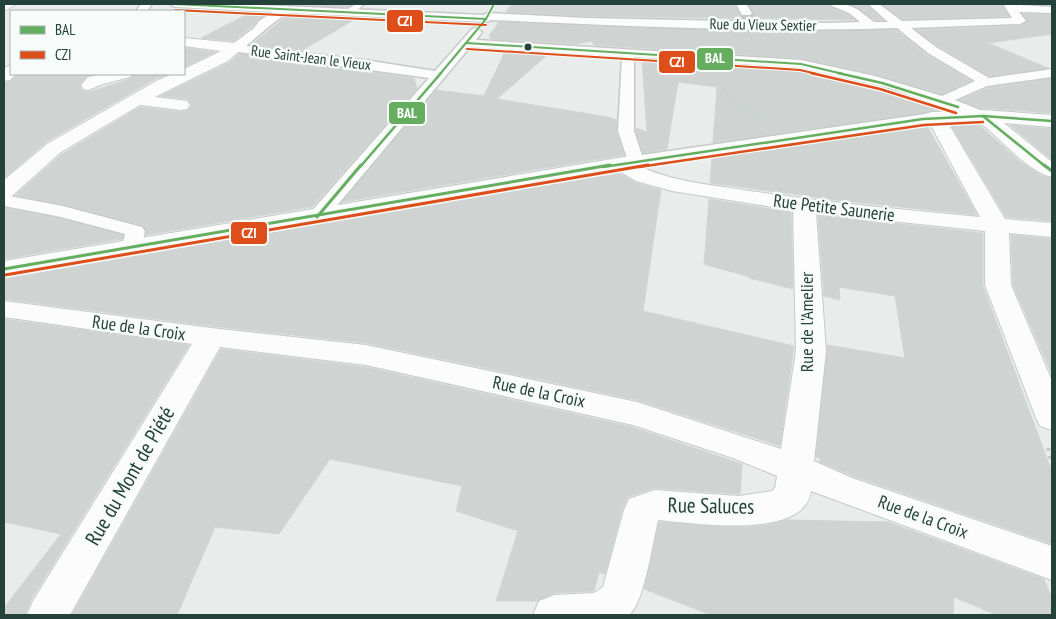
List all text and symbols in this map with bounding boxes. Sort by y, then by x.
line badge: CZI [386,9,424,33]
legend [10,10,185,75]
text: CZI [397,12,413,30]
street label: Rue du Vieux Sextier [709,14,818,35]
text: BAL [55,20,76,39]
street label: Rue Saint-Jean le Vieux [250,41,372,74]
unlabelled marker [523,42,533,52]
text: CZI [55,45,72,64]
line badge: BAL [696,47,734,71]
text: BAL [705,49,725,67]
line badge: CZI [658,50,696,74]
text: CZI [669,53,685,71]
line badge: BAL [388,101,426,125]
text: BAL [397,104,417,122]
street label: Rue Petite Saunerie [772,189,896,226]
line badge: CZI [230,221,268,245]
text: CZI [241,224,257,242]
street label: Rue de l'Amelier [795,272,818,372]
street label: Rue de la Croix [91,310,188,346]
street label: Rue de la Croix [491,370,588,413]
street label: Rue du Mont de Piété [79,401,180,550]
street label: Rue de la Croix [875,490,972,544]
street label: Rue Saluces [667,491,755,520]

